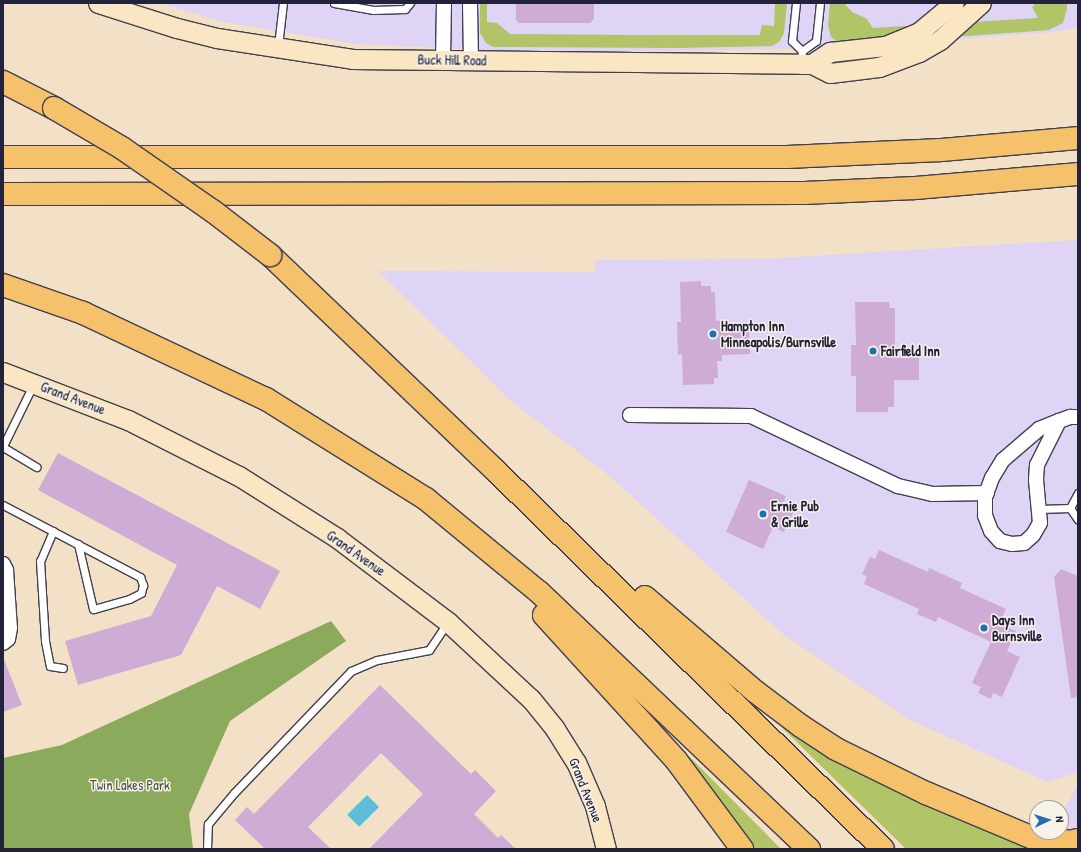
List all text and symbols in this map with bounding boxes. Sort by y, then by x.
street label: Buck Hill Road [417,51,487,69]
place label: Hampton Inn Minneapolis/Burnsville [721,318,836,350]
marker: Hampton Inn Minneapolis/Burnsville [708,329,718,339]
place label: Fairfield Inn [881,343,940,359]
marker: Fairfield Inn [868,346,878,356]
street label: Grand Avenue [38,378,108,418]
place label: Ernie Pub & Grille [771,498,819,530]
marker: Ernie Pub & Grille [758,509,768,519]
street label: Grand Avenue [323,527,389,579]
place label: Days Inn Burnsville [992,612,1042,644]
marker: Days Inn Burnsville [979,623,989,633]
street label: Grand Avenue [565,755,607,825]
park label: Twin Lakes Park [90,777,170,793]
north arrow [1029,800,1069,840]
text: N [1053,816,1067,823]

